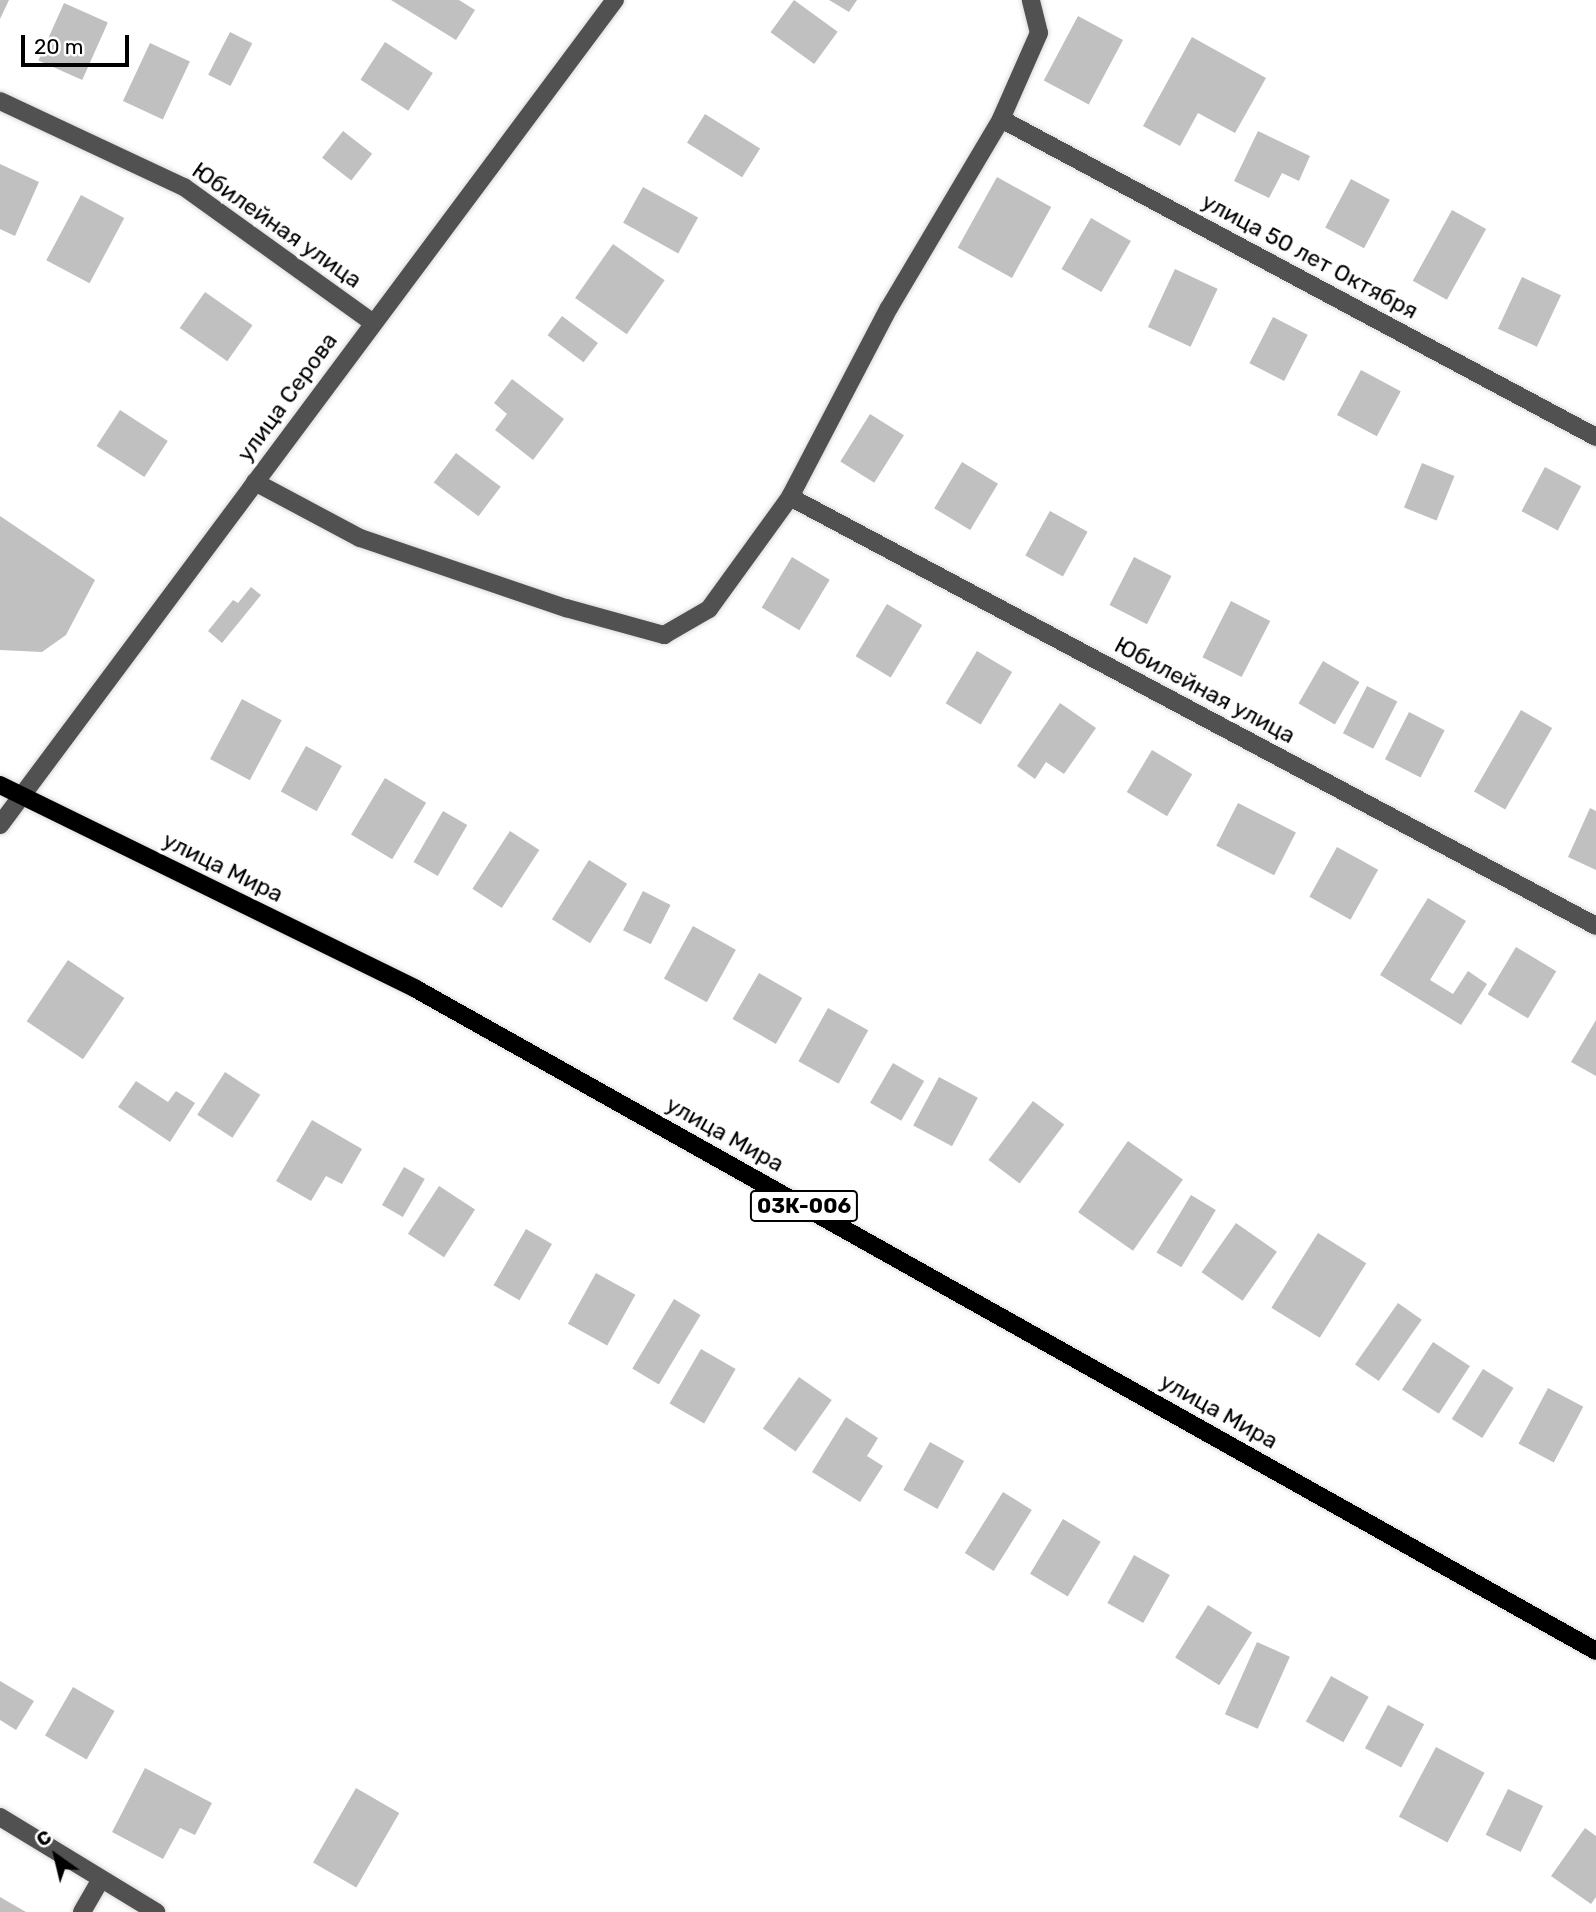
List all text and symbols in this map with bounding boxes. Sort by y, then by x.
scale bar [24,21,133,65]
text: 20 m [34,34,83,59]
street label: Юбилейная улица [187,156,367,294]
street label: улица 50 лет Октября [1197,187,1423,325]
street label: улица Серова [231,327,343,467]
street label: Юбилейная улица [1110,631,1300,749]
street label: улица Мира [158,826,288,908]
street label: улица Мира [661,1090,789,1178]
road number: 03К-006 [750,1188,858,1224]
street label: улица Мира [1155,1367,1283,1455]
north arrow [21,1821,91,1891]
text: С [32,1825,56,1851]

